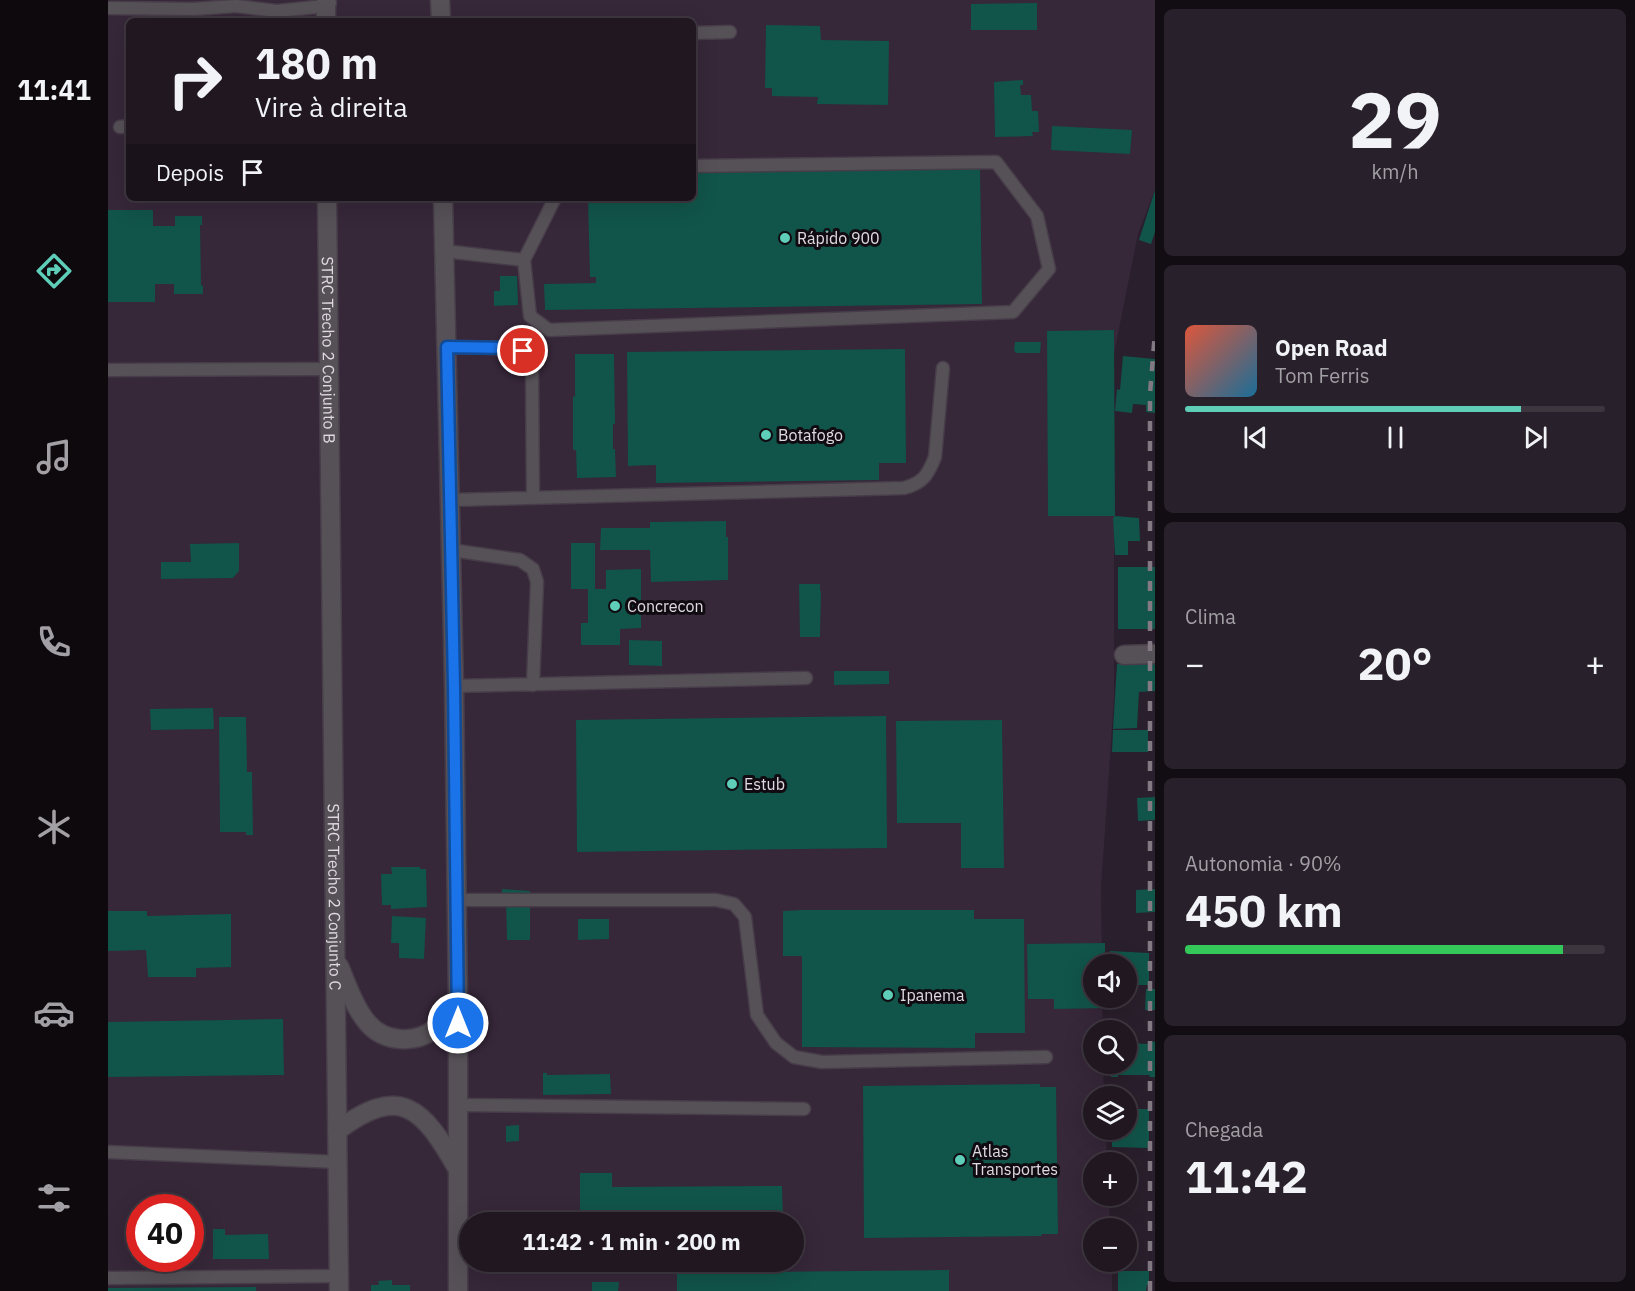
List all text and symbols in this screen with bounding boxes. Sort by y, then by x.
text: 180 m [255,36,378,91]
icon: right [156,42,234,120]
text: 29 [1348,68,1442,169]
text: 11:41 [17,72,91,107]
text: Vire à direita [255,89,408,124]
icon: arrive [236,156,269,189]
text: Depois [156,158,224,187]
text: km/h [1371,158,1419,185]
place label: Rápido 900 [797,228,880,248]
marker: Rápido 900 [778,231,792,245]
icon: directions [33,250,75,292]
street label: STRC Trecho 2 Conjunto B [318,256,340,444]
pin [497,325,548,376]
text: Open Road [1275,333,1388,362]
icon: arrive [506,334,539,367]
text: Tom Ferris [1275,362,1370,389]
icon: previous [1239,421,1272,454]
icon: pause [1379,421,1412,454]
icon: next [1519,421,1552,454]
place label: Botafogo [778,425,843,445]
marker: Botafogo [759,428,773,442]
icon: music [33,436,75,478]
place label: Concrecon [627,596,704,616]
marker: Concrecon [608,599,622,613]
text: Clima [1185,603,1236,630]
icon: phone [33,621,75,663]
text: 20° [1357,634,1433,692]
text: − [1185,642,1205,685]
text: + [1585,642,1605,685]
place label: Estub [744,774,785,794]
marker: Estub [725,777,739,791]
street label: STRC Trecho 2 Conjunto C [324,803,346,991]
icon: climate [33,806,75,848]
text: Autonomia · 90% [1185,850,1342,877]
text: 450 km [1185,881,1343,939]
map controls [1083,954,1137,1272]
button: sound [1083,954,1137,1008]
place label: Ipanema [900,985,965,1005]
marker: Ipanema [881,988,895,1002]
position arrow [426,991,490,1055]
icon: car [33,992,75,1034]
button: search [1083,1020,1137,1074]
button: layers [1083,1086,1137,1140]
text: Chegada [1185,1116,1263,1143]
place label: Atlas Transportes [972,1141,1058,1179]
text: 11:42 [1185,1147,1308,1205]
button: + [1083,1152,1137,1206]
marker: Atlas Transportes [953,1153,967,1167]
icon: filters [33,1177,75,1219]
speed limit sign: 40 [126,1194,204,1272]
button: − [1083,1218,1137,1272]
text: 11:42 · 1 min · 200 m [522,1227,741,1256]

